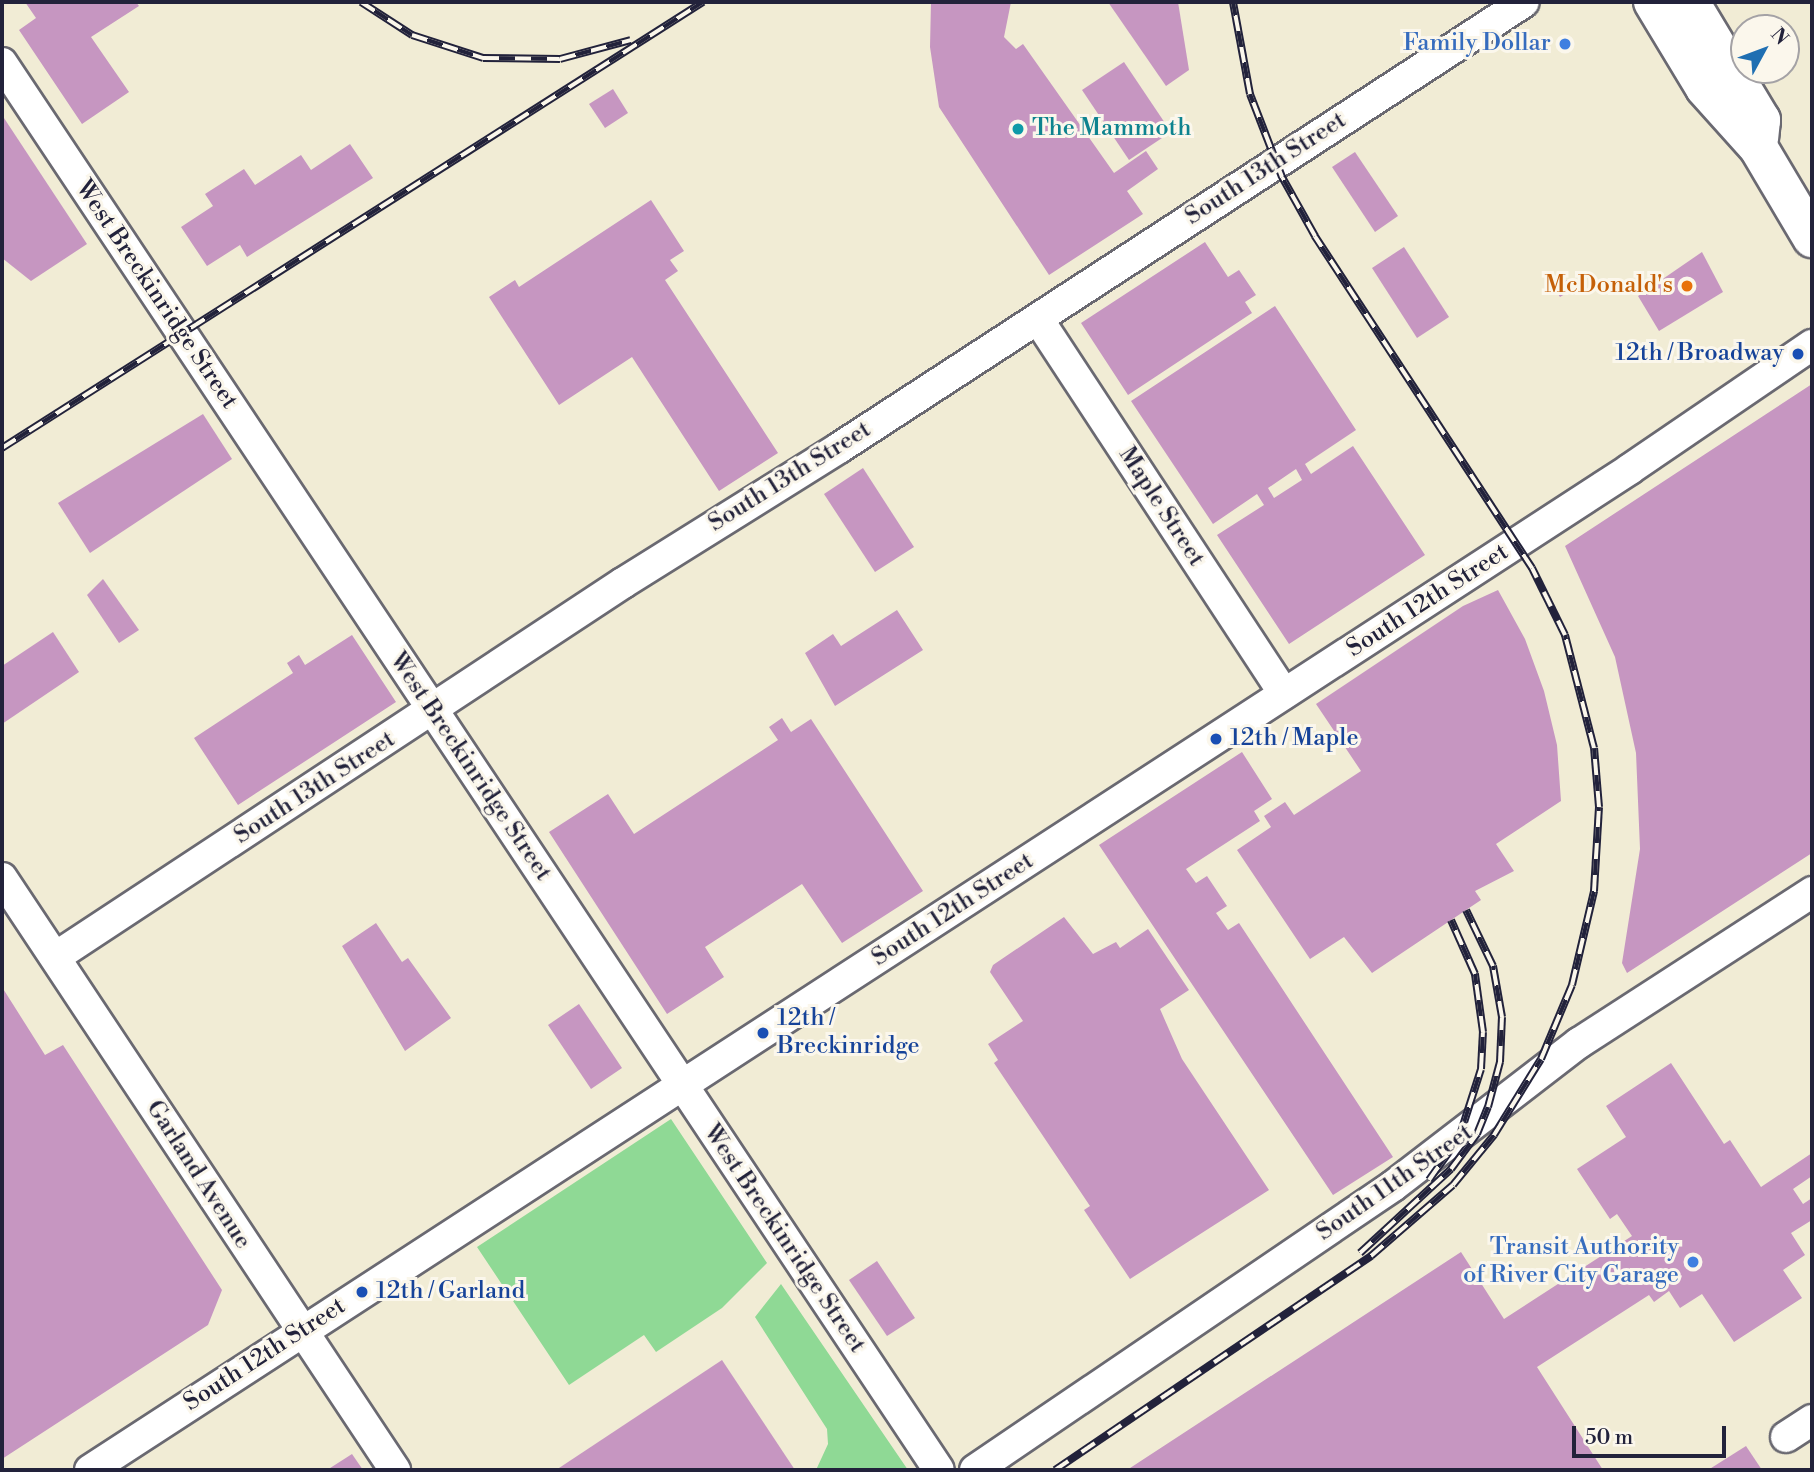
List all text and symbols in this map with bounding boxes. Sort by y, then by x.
north arrow [1730,14,1800,84]
text: N [1765,23,1793,50]
place label: Family Dollar [1403,30,1551,58]
marker: Family Dollar [1557,36,1573,52]
street label: South 13th Street [1180,106,1352,232]
place label: The Mammoth [1032,115,1192,143]
marker: The Mammoth [1010,121,1026,137]
street label: West Breckinridge Street [69,175,243,415]
place label: McDonald's [1544,272,1673,300]
marker: McDonald's [1679,278,1695,294]
place label: 12th / Broadway [1615,340,1784,368]
marker: 12th / Broadway [1790,346,1806,362]
street label: South 13th Street [704,416,876,538]
street label: Maple Street [1112,442,1210,572]
street label: South 12th Street [1342,538,1514,664]
street label: West Breckinridge Street [383,647,557,887]
street label: South 13th Street [229,725,401,851]
place label: 12th / Maple [1230,725,1358,753]
marker: 12th / Maple [1208,731,1224,747]
street label: South 12th Street [867,847,1039,973]
place label: 12th / Breckinridge [777,1005,920,1061]
marker: 12th / Breckinridge [755,1025,771,1041]
street label: Garland Avenue [139,1095,257,1255]
street label: West Breckinridge Street [697,1119,871,1359]
street label: South 11th Street [1312,1119,1478,1247]
place label: Transit Authority of River City Garage [1463,1234,1679,1290]
marker: Transit Authority of River City Garage [1685,1254,1701,1270]
place label: 12th / Garland [376,1278,525,1306]
marker: 12th / Garland [354,1284,370,1300]
street label: South 12th Street [179,1292,351,1418]
scale bar [1576,1412,1730,1456]
text: 50 m [1585,1425,1633,1451]

